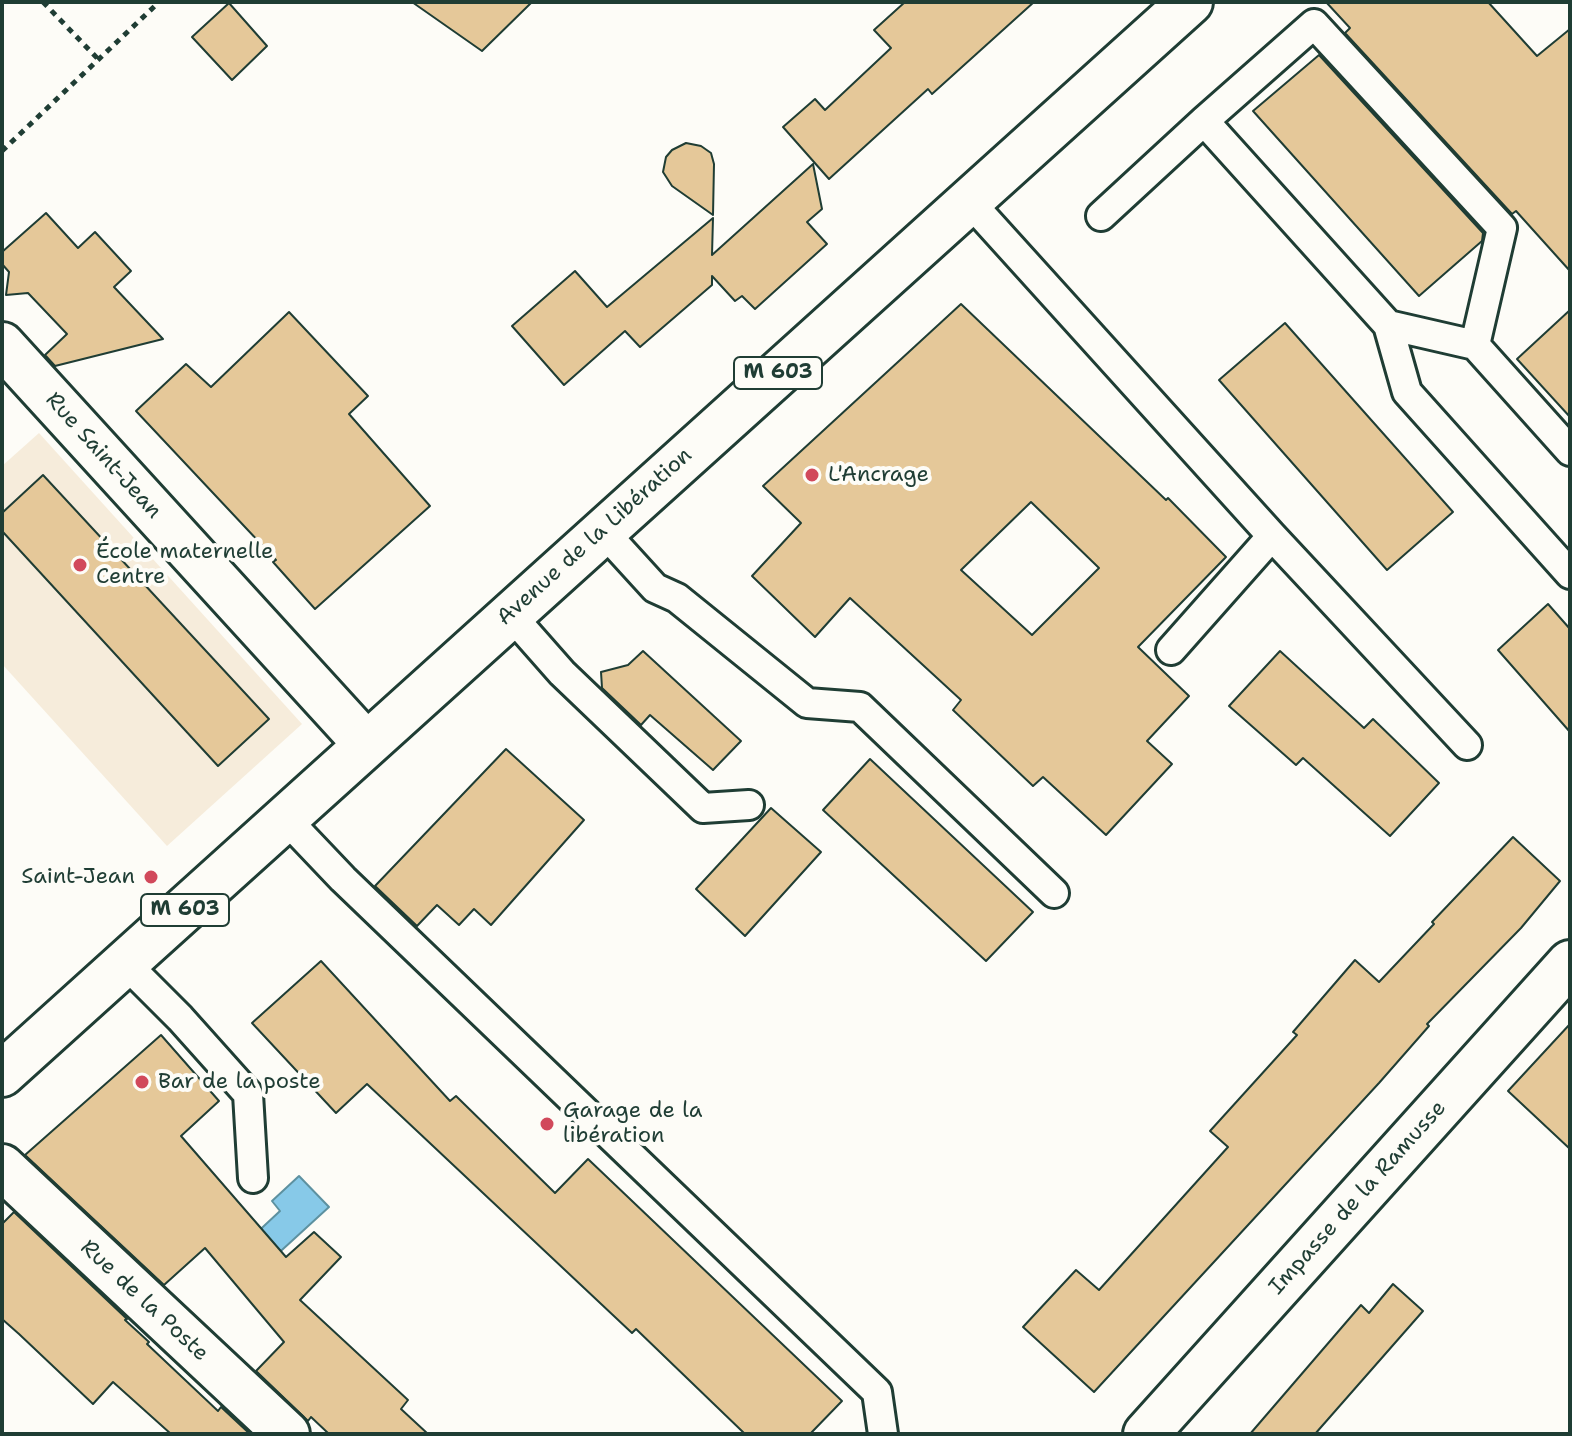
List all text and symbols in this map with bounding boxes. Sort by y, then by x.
road number: M 603 [734,357,822,389]
street label: Rue Saint-Jean [39,387,167,525]
street label: Avenue de la Libération [492,443,698,631]
place label: L'Ancrage [828,462,929,488]
marker: L'Ancrage [803,466,821,484]
place label: École maternelle Centre [96,539,274,590]
marker: École maternelle Centre [71,556,89,574]
place label: Saint-Jean [21,864,135,890]
marker: Saint-Jean [142,868,160,886]
road number: M 603 [141,894,229,926]
place label: Bar de la poste [158,1069,321,1095]
marker: Bar de la poste [133,1073,151,1091]
street label: Impasse de la Ramusse [1264,1096,1452,1300]
place label: Garage de la libération [563,1098,703,1150]
marker: Garage de la libération [538,1115,556,1133]
street label: Rue de la Poste [74,1235,214,1367]

